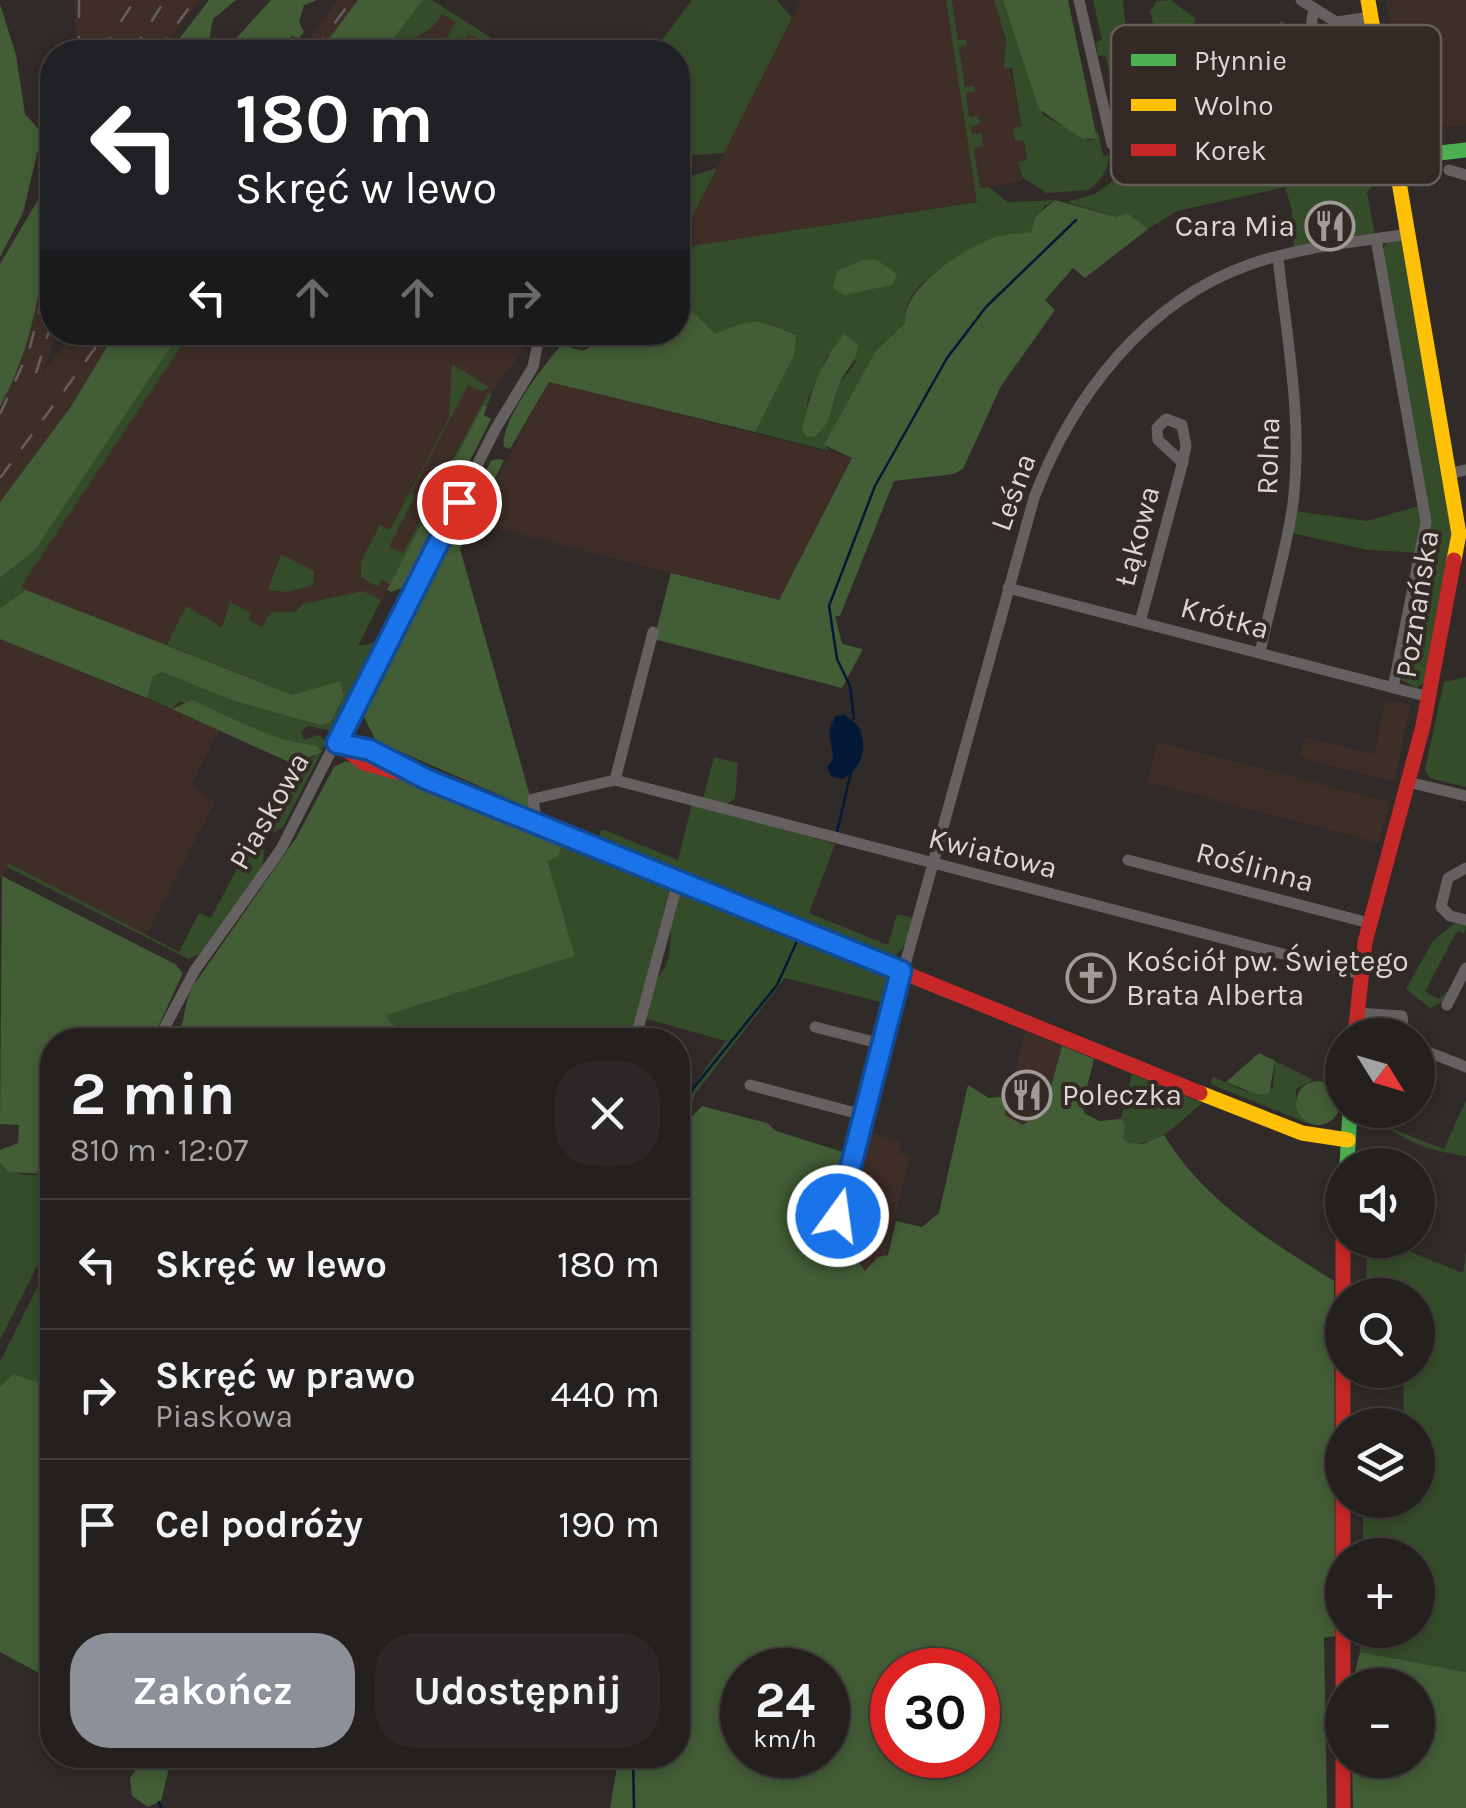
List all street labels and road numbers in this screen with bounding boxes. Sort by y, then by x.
street label: Rolna [1249,416,1287,496]
street label: Leśna [982,448,1044,536]
street label: Łąkowa [1106,482,1168,590]
street label: Poznańska [1388,528,1446,680]
street label: Krótka [1177,589,1273,647]
street label: Piaskowa [221,746,317,876]
street label: Kwiatowa [925,820,1061,886]
street label: Roślinna [1192,834,1318,900]

